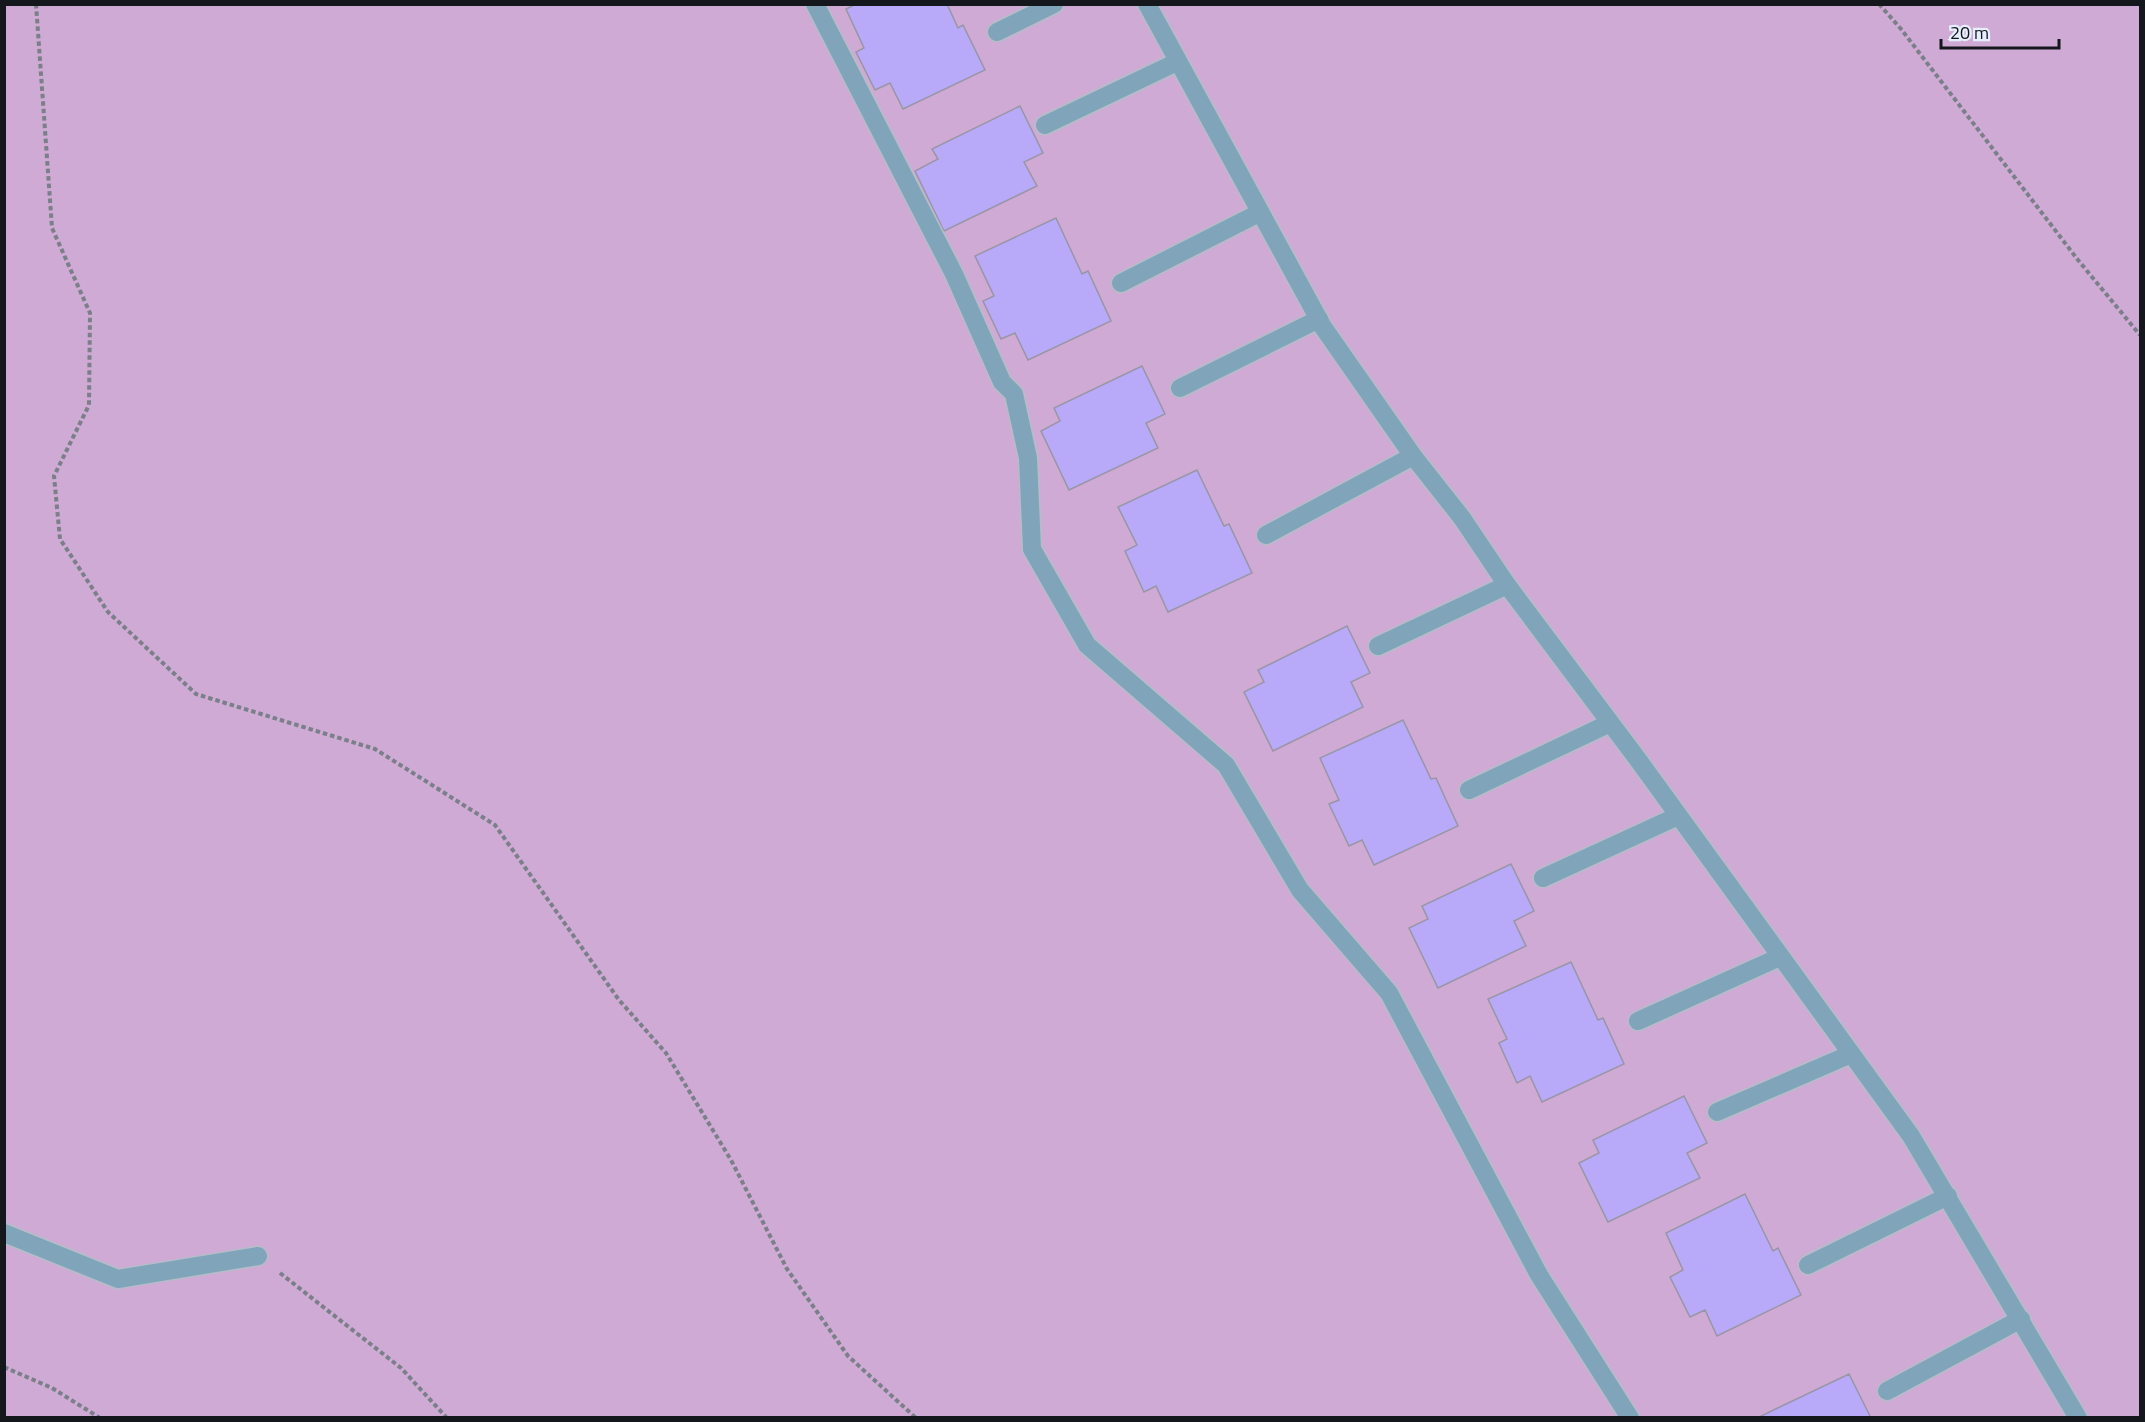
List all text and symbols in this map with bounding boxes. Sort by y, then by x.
scale bar [1941,12,2060,50]
text: 20 m [1950,19,1989,46]

